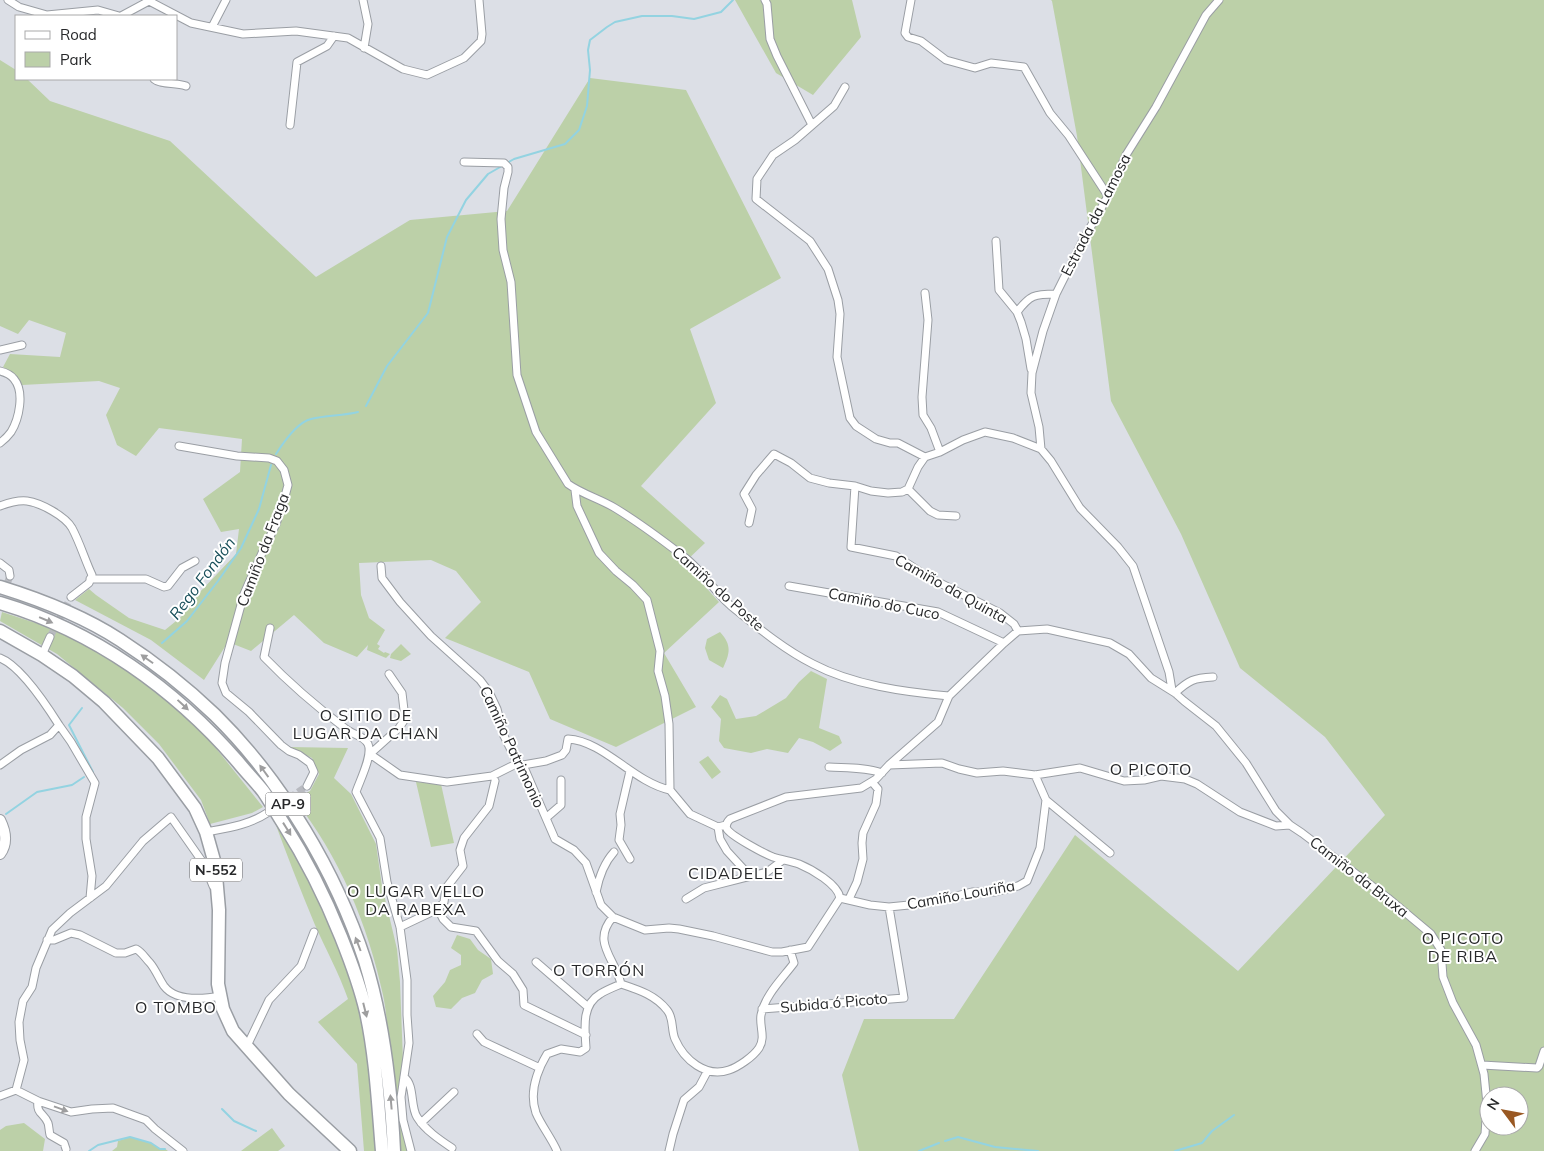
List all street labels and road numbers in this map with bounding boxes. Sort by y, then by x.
street label: Estrada da Lamosa [1056,150,1135,279]
street label: Camiño da Fraga [232,491,293,609]
street label: Camiño do Poste [668,542,768,635]
street label: Camiño da Quinta [892,550,1011,627]
street label: Camiño do Cuco [827,583,941,624]
street label: Camiño Patrimonio [476,683,549,811]
road number: AP-9 [266,792,310,816]
street label: Camiño da Bruxa [1306,832,1413,921]
road number: N-552 [190,858,242,882]
street label: Camiño Louriña [906,876,1016,913]
street label: Subida ó Picoto [779,988,888,1017]

